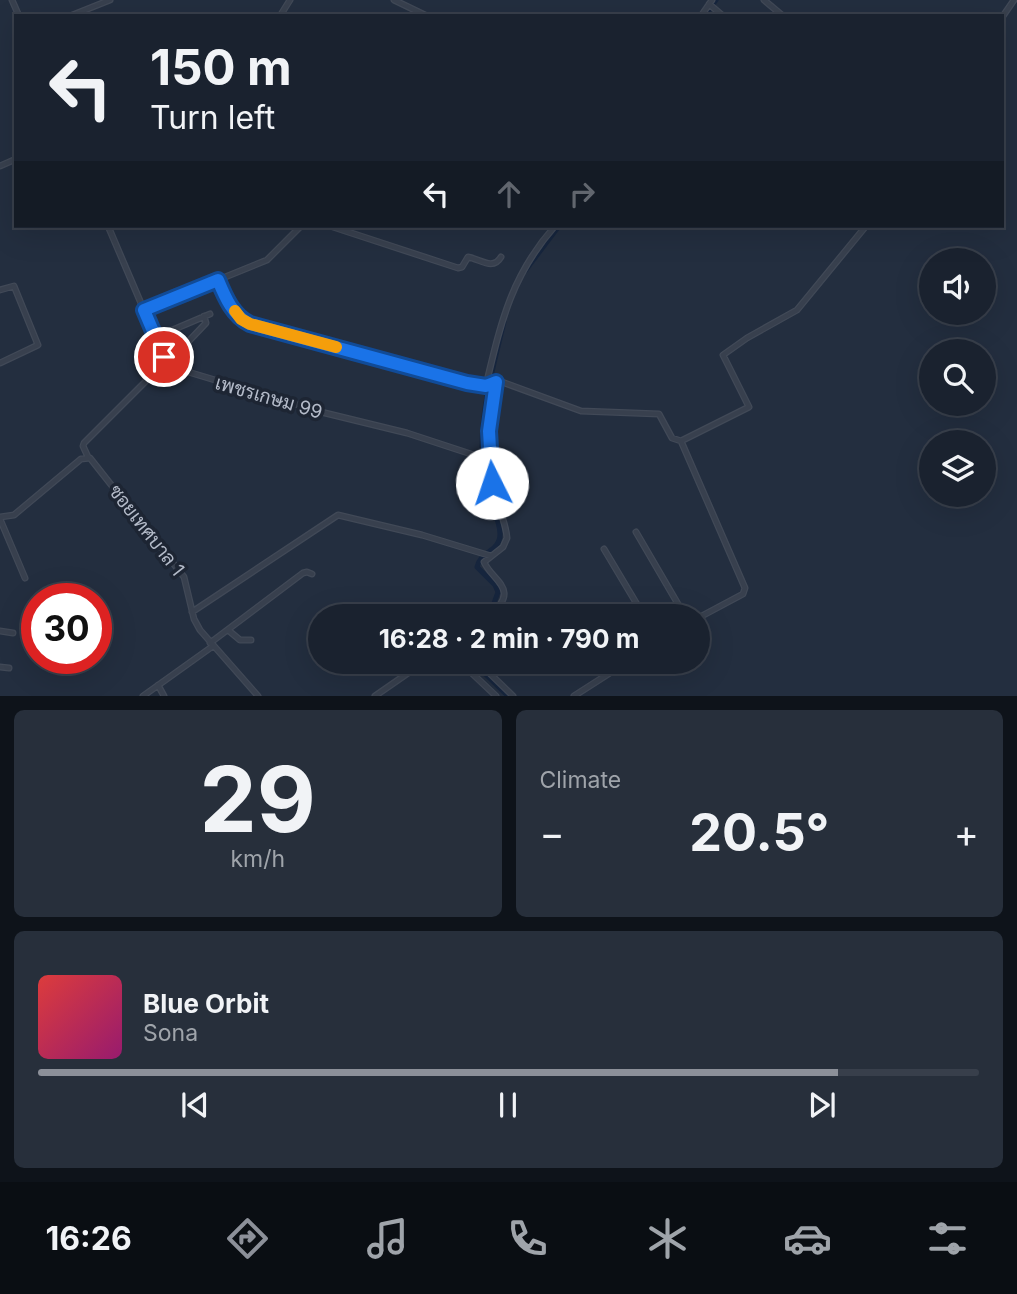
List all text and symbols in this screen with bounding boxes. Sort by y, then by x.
text: 150 m [150,38,292,97]
icon: left [35,42,126,133]
text: Turn left [150,98,275,137]
icon: left [417,175,455,213]
icon: ahead [490,175,528,213]
icon: right [563,175,601,213]
map controls [919,248,996,507]
button: sound [919,248,996,325]
pin [134,327,194,387]
icon: arrive [145,338,183,376]
button: search [919,339,996,416]
street label: เพชรเกษม 99 [213,371,325,424]
button: layers [919,430,996,507]
position arrow [455,446,529,520]
street label: ซอยเทศบาล 1 [104,480,189,580]
speed limit sign: 30 [21,583,112,674]
text: 16:28 · 2 min · 790 m [379,623,639,654]
text: 29 [200,744,316,854]
text: Climate [540,766,621,794]
text: 20.5° [689,801,829,864]
text: − [540,810,565,856]
text: + [954,810,979,856]
text: km/h [230,845,285,873]
text: Blue Orbit [143,988,269,1019]
text: Sona [143,1019,198,1047]
icon: previous [176,1086,214,1124]
icon: pause [489,1086,527,1124]
icon: next [803,1086,841,1124]
icon: directions [223,1214,272,1263]
icon: music [363,1214,412,1263]
icon: phone [503,1214,552,1263]
icon: climate [643,1214,692,1263]
icon: car [783,1214,832,1263]
icon: filters [923,1214,972,1263]
text: 16:26 [45,1219,132,1258]

